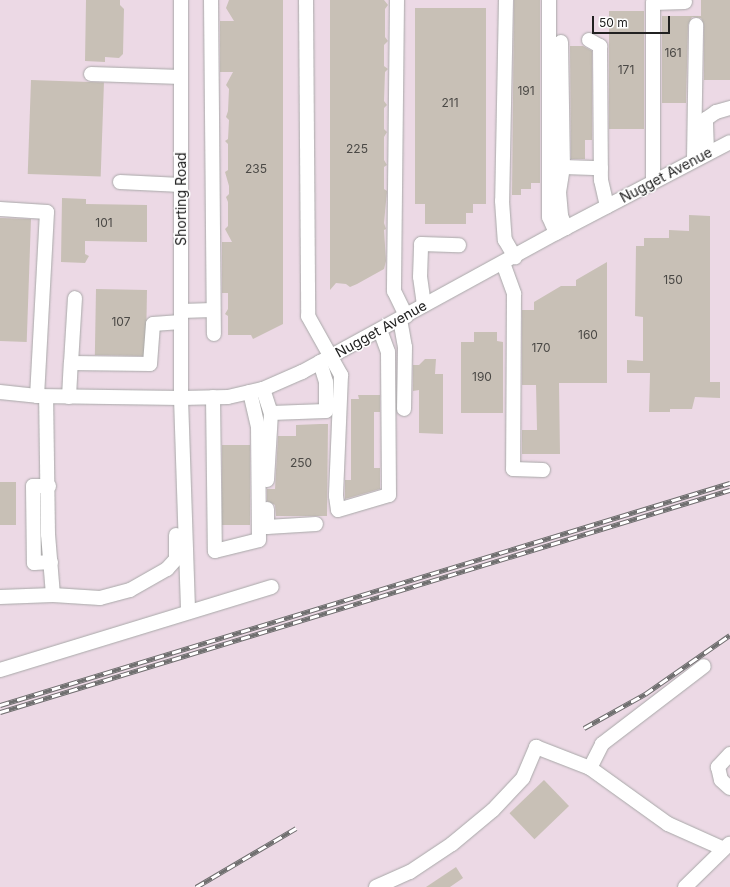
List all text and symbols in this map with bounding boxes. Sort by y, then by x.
scale bar [594,8,672,34]
text: 50 m [599,15,628,30]
house number: 161 [664,46,682,60]
house number: 171 [618,63,634,77]
house number: 191 [517,84,535,98]
house number: 211 [441,96,459,110]
house number: 225 [346,142,368,156]
street label: Nugget Avenue [617,144,715,206]
street label: Shorting Road [173,152,189,246]
house number: 235 [245,162,267,176]
house number: 101 [95,216,113,230]
house number: 150 [663,273,683,287]
street label: Nugget Avenue [332,297,430,361]
house number: 107 [111,315,131,329]
house number: 160 [578,328,598,342]
house number: 170 [531,341,551,355]
house number: 190 [472,370,492,384]
house number: 250 [290,456,312,470]

